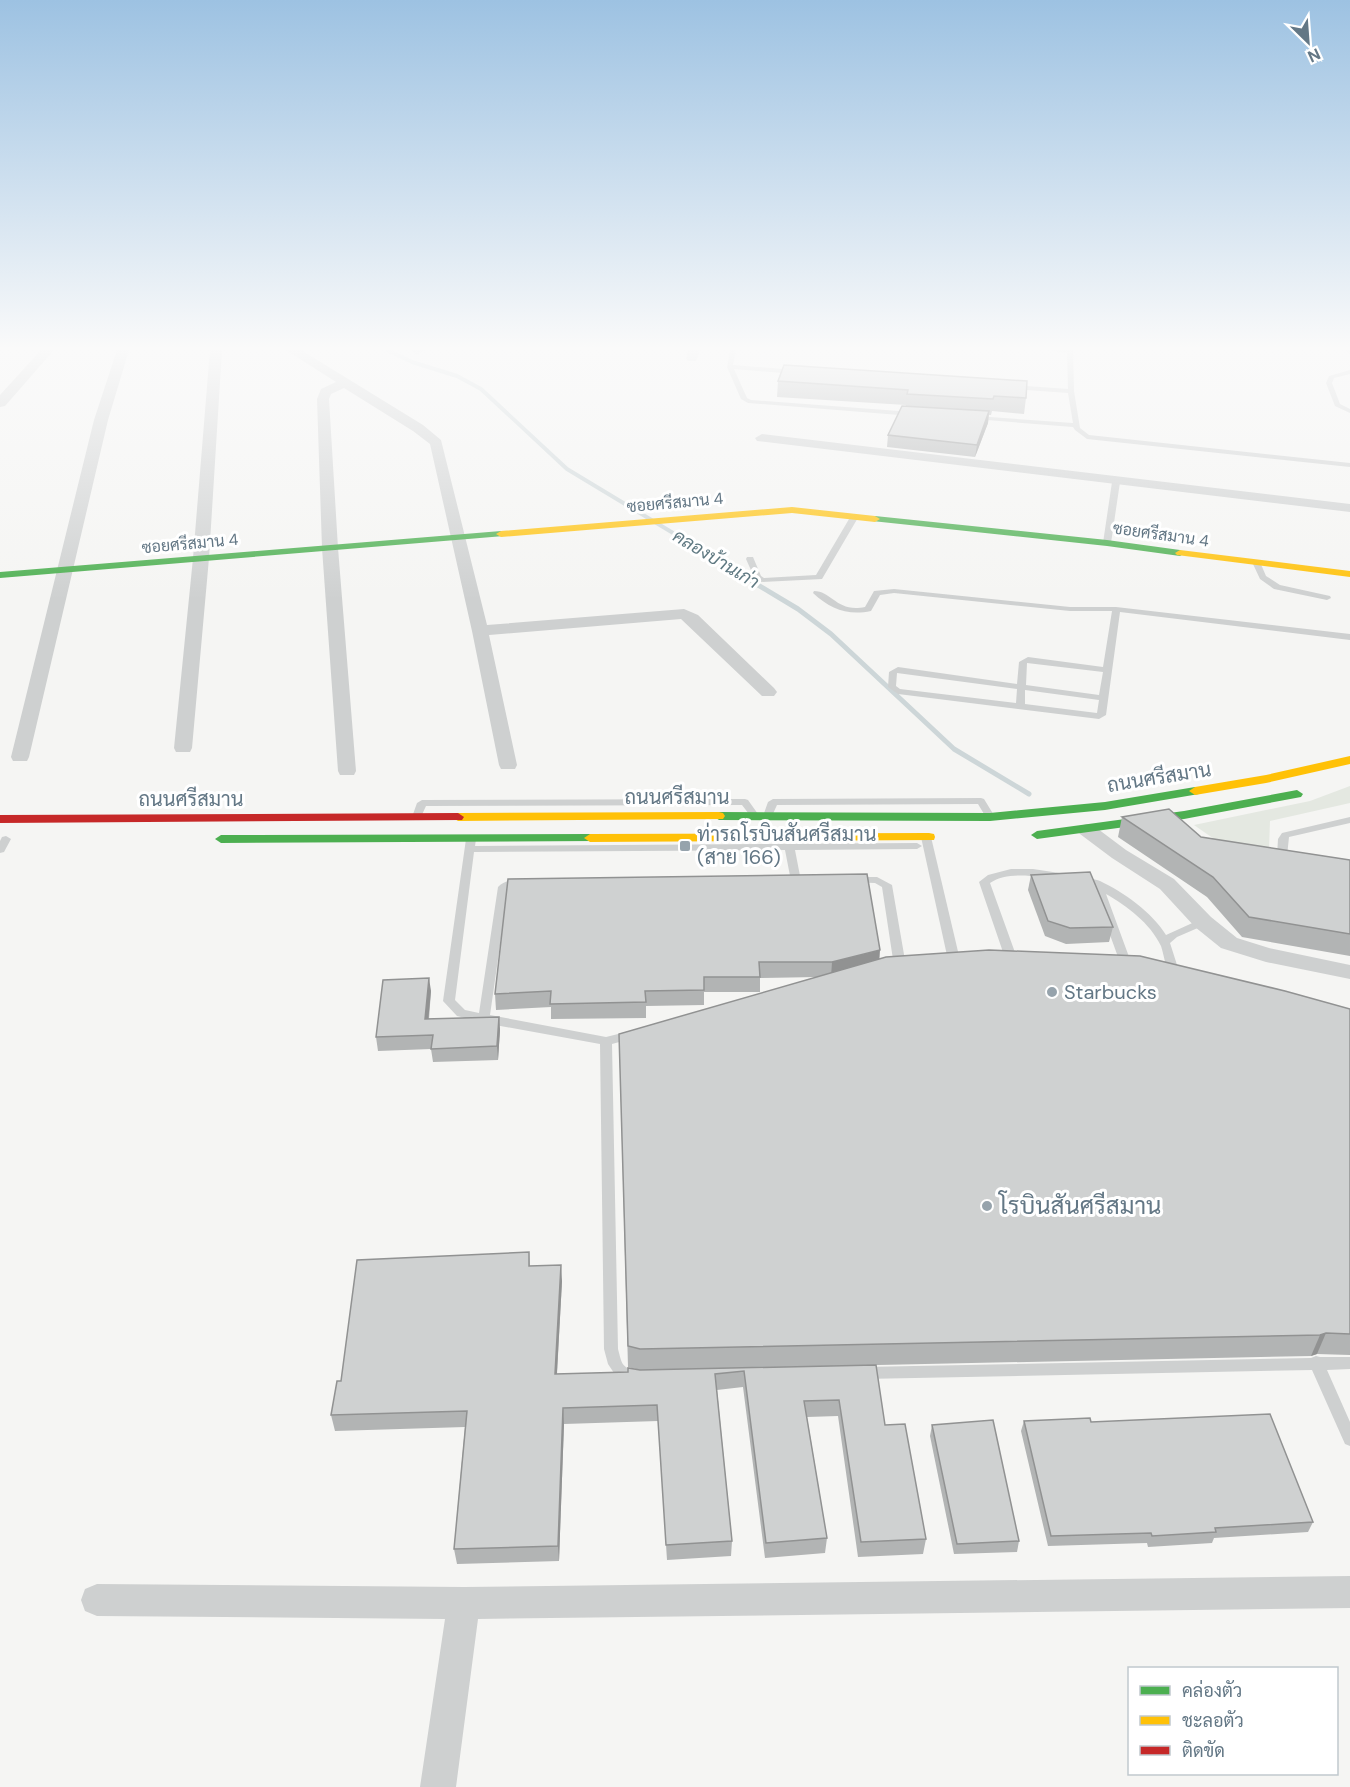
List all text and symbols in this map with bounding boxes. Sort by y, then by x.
north arrow [1278,12,1338,72]
text: N [1304,43,1324,67]
street label: ซอยศรีสมาน 4 [626,487,724,517]
street label: ซอยศรีสมาน 4 [1112,516,1211,552]
water label: คลองบ้านเก่า [668,524,764,594]
street label: ซอยศรีสมาน 4 [141,528,239,558]
street label: ถนนศรีสมาน [1105,756,1213,798]
street label: ถนนศรีสมาน [624,784,730,810]
street label: ถนนศรีสมาน [138,786,244,812]
place label: ท่ารถโรบินสันศรีสมาน (สาย 166) [697,821,876,870]
marker: ท่ารถโรบินสันศรีสมาน (สาย 166) [678,839,692,853]
place label: Starbucks [1064,979,1157,1005]
marker: Starbucks [1045,985,1059,999]
place label: โรบินสันศรีสมาน [997,1190,1161,1221]
marker: โรบินสันศรีสมาน [980,1199,994,1213]
legend [1128,1667,1338,1775]
text: คล่องตัว [1182,1679,1242,1703]
text: ชะลอตัว [1182,1709,1244,1733]
text: ติดขัด [1182,1739,1225,1763]

